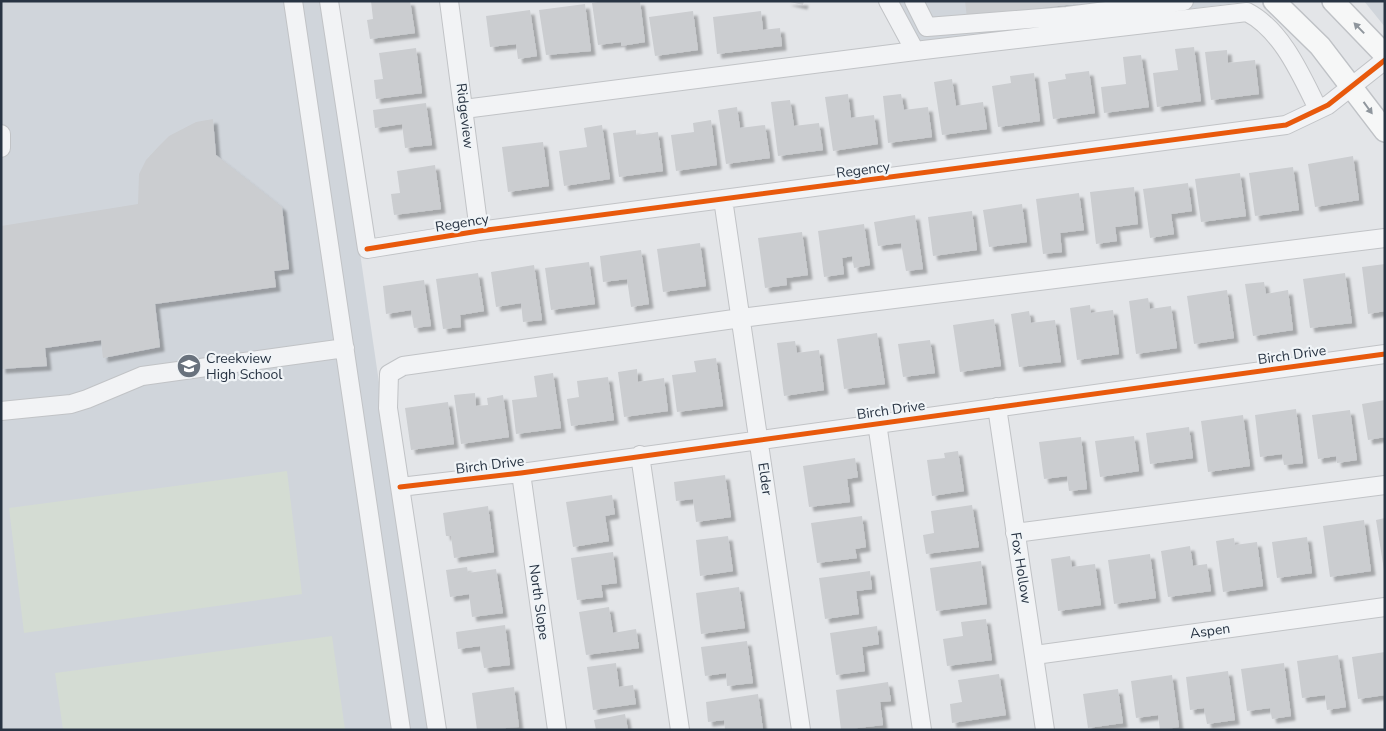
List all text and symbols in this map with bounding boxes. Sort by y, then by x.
one-way arrow [1353,22,1365,34]
street label: Ridgeview [452,82,478,150]
one-way arrow [1363,101,1373,114]
street label: Regency [835,157,892,183]
street label: Regency [434,209,491,237]
street label: Birch Drive [1257,341,1327,369]
place label: Creekview High School [206,349,283,384]
school or university icon: Creekview High School [176,353,202,379]
street label: Birch Drive [856,396,926,424]
street label: Birch Drive [455,451,525,479]
street label: Elder [753,461,777,497]
street label: Fox Hollow [1006,531,1036,605]
street label: North Slope [524,563,554,641]
street label: Aspen [1189,619,1231,643]

